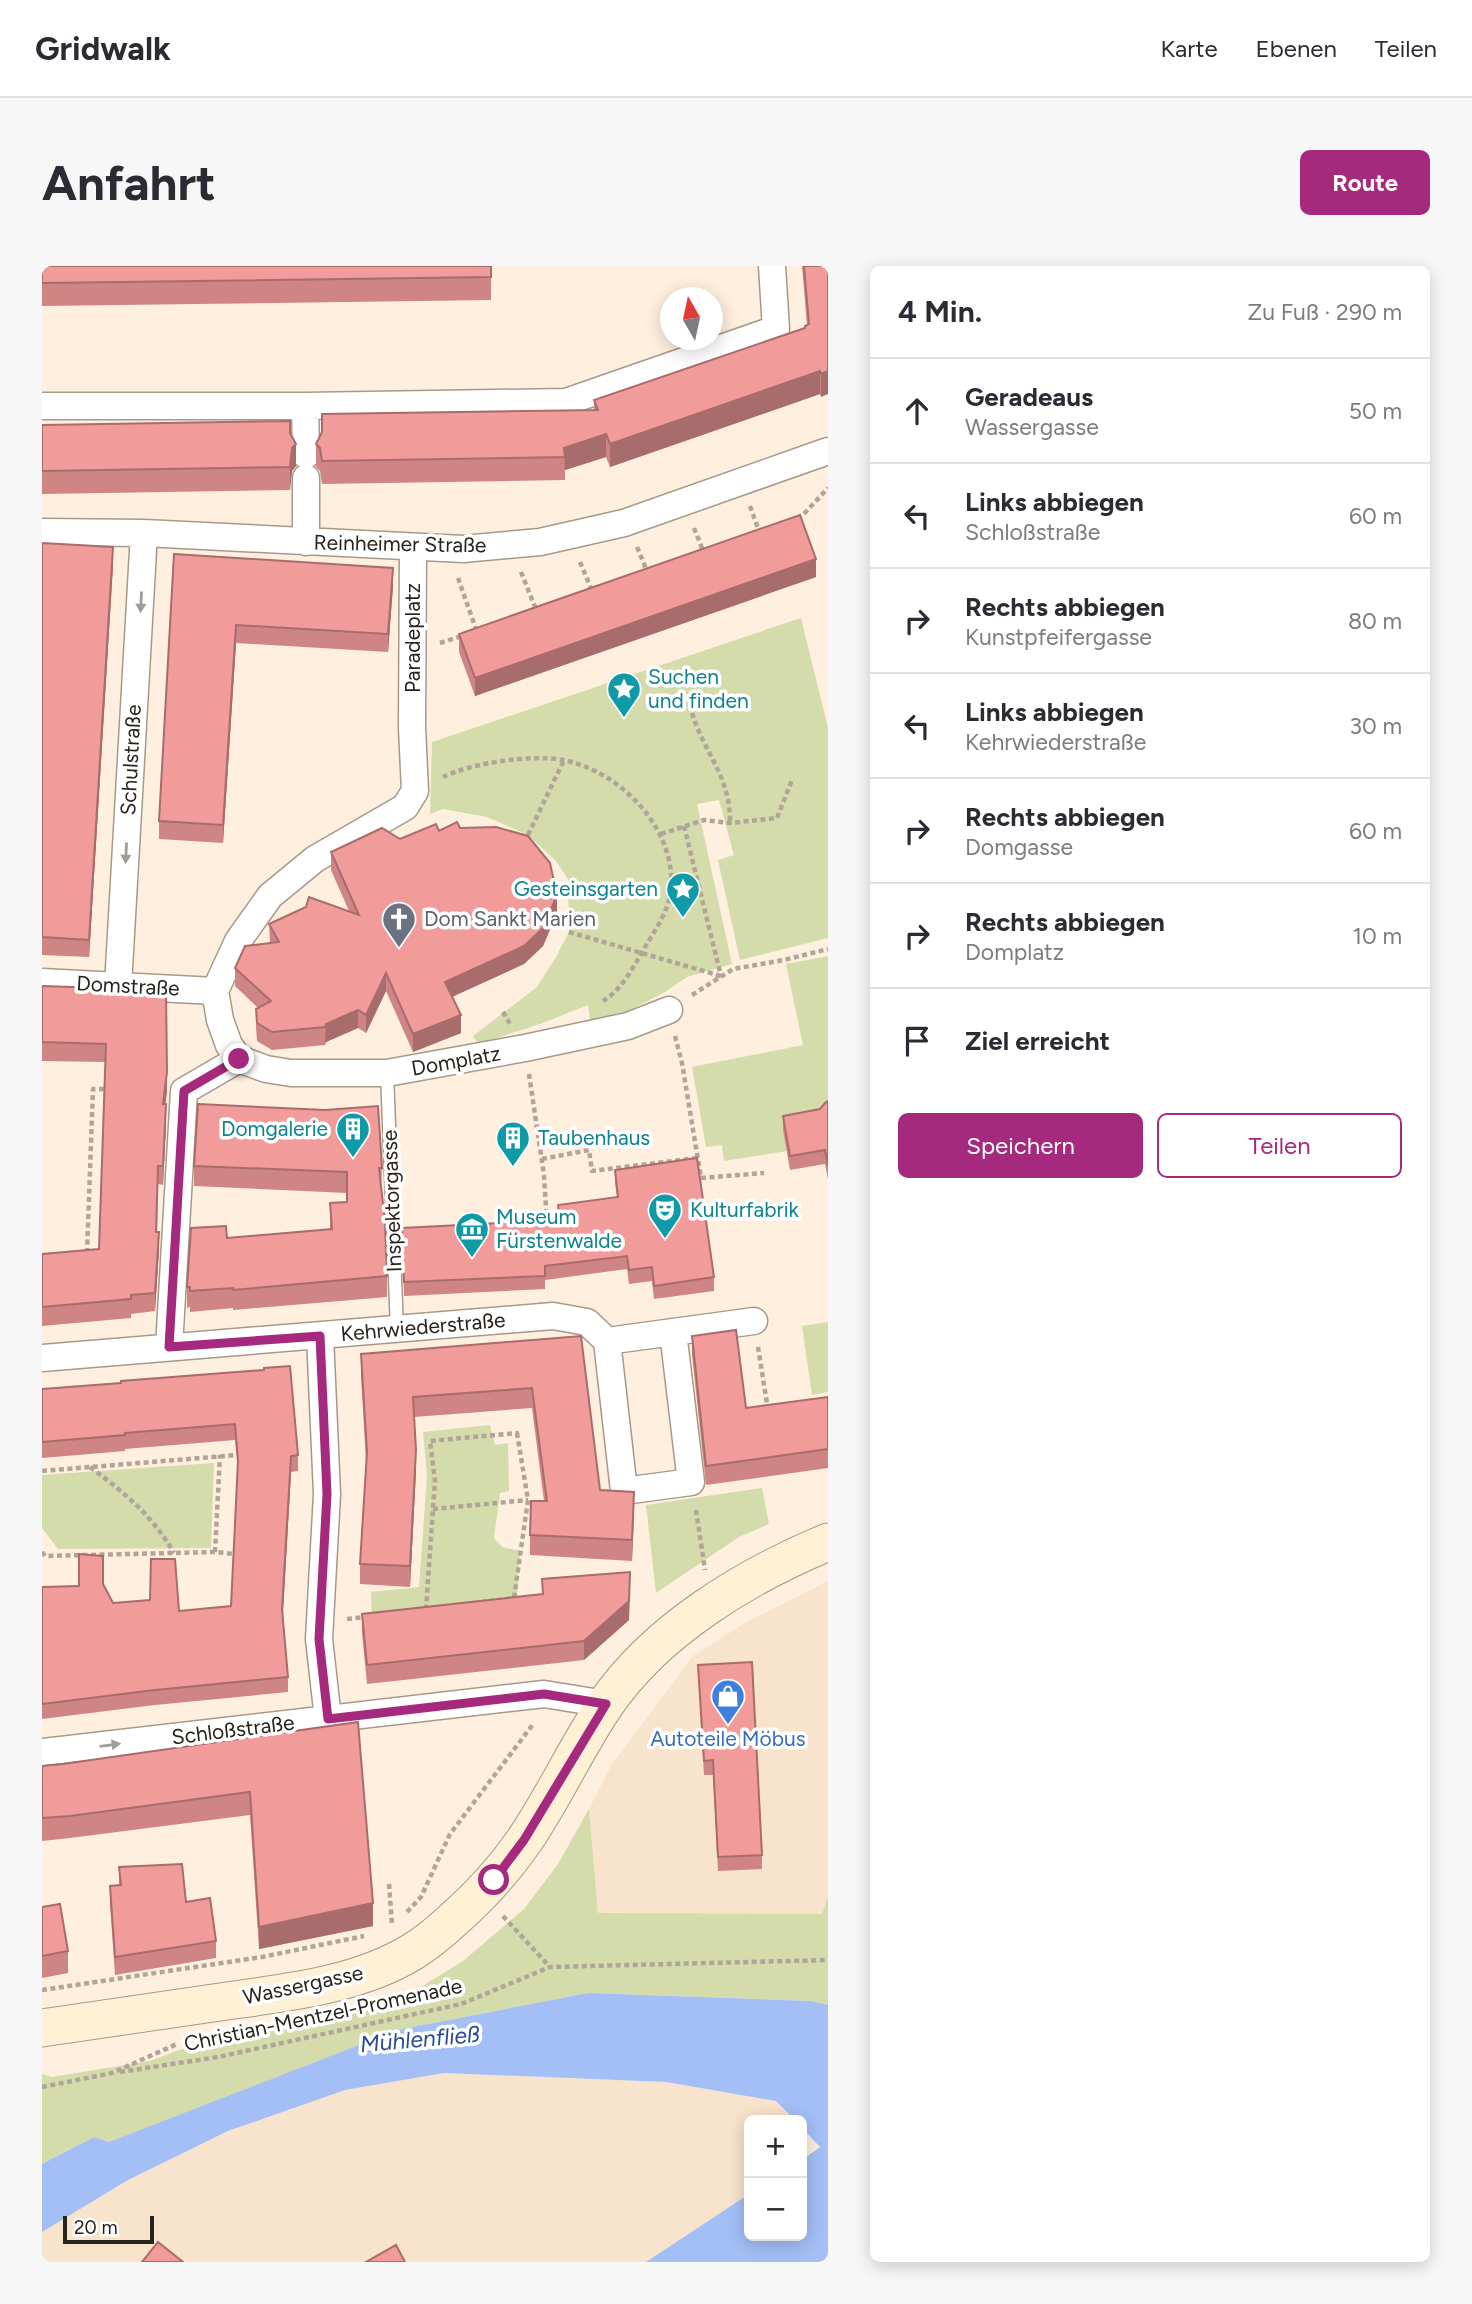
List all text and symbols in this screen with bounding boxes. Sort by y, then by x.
text: Gridwalk [35,29,171,68]
text: Karte [1161,34,1218,63]
text: Ebenen [1256,34,1337,63]
text: Teilen [1375,34,1437,63]
button: Route [1300,150,1430,215]
text: Anfahrt [42,153,216,212]
north arrow [660,287,723,350]
text: 4 Min. [898,293,982,330]
text: Zu Fuß · 290 m [1248,298,1402,326]
text: Geradeaus [965,381,1093,413]
icon: ahead [898,392,936,430]
text: 50 m [1349,397,1402,425]
text: Wassergasse [965,413,1099,441]
text: Links abbiegen [965,486,1144,518]
icon: left [898,497,936,535]
text: 60 m [1349,502,1402,530]
text: Schloßstraße [965,518,1100,546]
street label: Reinheimer Straße [313,529,487,558]
street label: Paradeplatz [400,583,425,693]
one-way arrow [135,591,146,613]
text: Rechts abbiegen [965,591,1165,623]
icon: right [898,602,936,640]
text: 80 m [1348,607,1402,635]
text: Kunstpfeifergasse [965,623,1152,651]
place label: Suchen und finden [648,664,749,713]
place icon: Suchen und finden [605,670,643,719]
text: Links abbiegen [965,696,1144,728]
street label: Schulstraße [115,704,146,816]
icon: left [898,707,936,745]
text: 30 m [1349,712,1402,740]
text: Kehrwiederstraße [965,728,1146,756]
text: Rechts abbiegen [965,801,1165,833]
icon: right [898,812,936,850]
text: 60 m [1349,817,1402,845]
text: Domgasse [965,833,1073,861]
one-way arrow [120,842,131,864]
place icon: Gesteinsgarten [664,870,702,919]
place label: Gesteinsgarten [514,876,658,901]
church icon: Dom Sankt Marien [380,900,418,949]
place label: Dom Sankt Marien [424,906,596,931]
text: Rechts abbiegen [965,906,1165,938]
icon: right [898,917,936,955]
text: 10 m [1353,922,1402,950]
text: Domplatz [965,938,1064,966]
street label: Domstraße [76,970,180,1001]
icon: arrive [898,1022,936,1060]
text: Ziel erreicht [965,1025,1110,1057]
street label: Domplatz [409,1040,503,1081]
route end [223,1043,254,1074]
building icon: Domgalerie [334,1110,372,1159]
button: Speichern [898,1113,1143,1178]
button: Teilen [1157,1113,1402,1178]
place label: Domgalerie [221,1116,328,1141]
building icon: Taubenhaus [494,1119,532,1168]
place label: Taubenhaus [538,1125,650,1150]
street label: Inspektorgasse [377,1129,406,1273]
theatre icon: Kulturfabrik [646,1191,684,1240]
place label: Kulturfabrik [690,1197,800,1222]
place label: Museum Fürstenwalde [496,1204,622,1253]
museum icon: Museum Fürstenwalde [453,1210,491,1259]
street label: Kehrwiederstraße [339,1307,506,1346]
shop icon: Autoteile Möbus [709,1677,747,1726]
street label: Schloßstraße [170,1710,296,1749]
place label: Autoteile Möbus [650,1726,806,1751]
one-way arrow [99,1739,121,1750]
route start [478,1864,509,1895]
street label: Wassergasse [241,1960,365,2009]
street label: Christian-Mentzel-Promenade [182,1973,464,2056]
water label: Mühlenfließ [359,2020,481,2058]
map controls [744,2115,807,2241]
button: + [744,2115,807,2178]
button: − [744,2178,807,2241]
scale bar [63,2213,154,2245]
text: 20 m [74,2216,118,2239]

